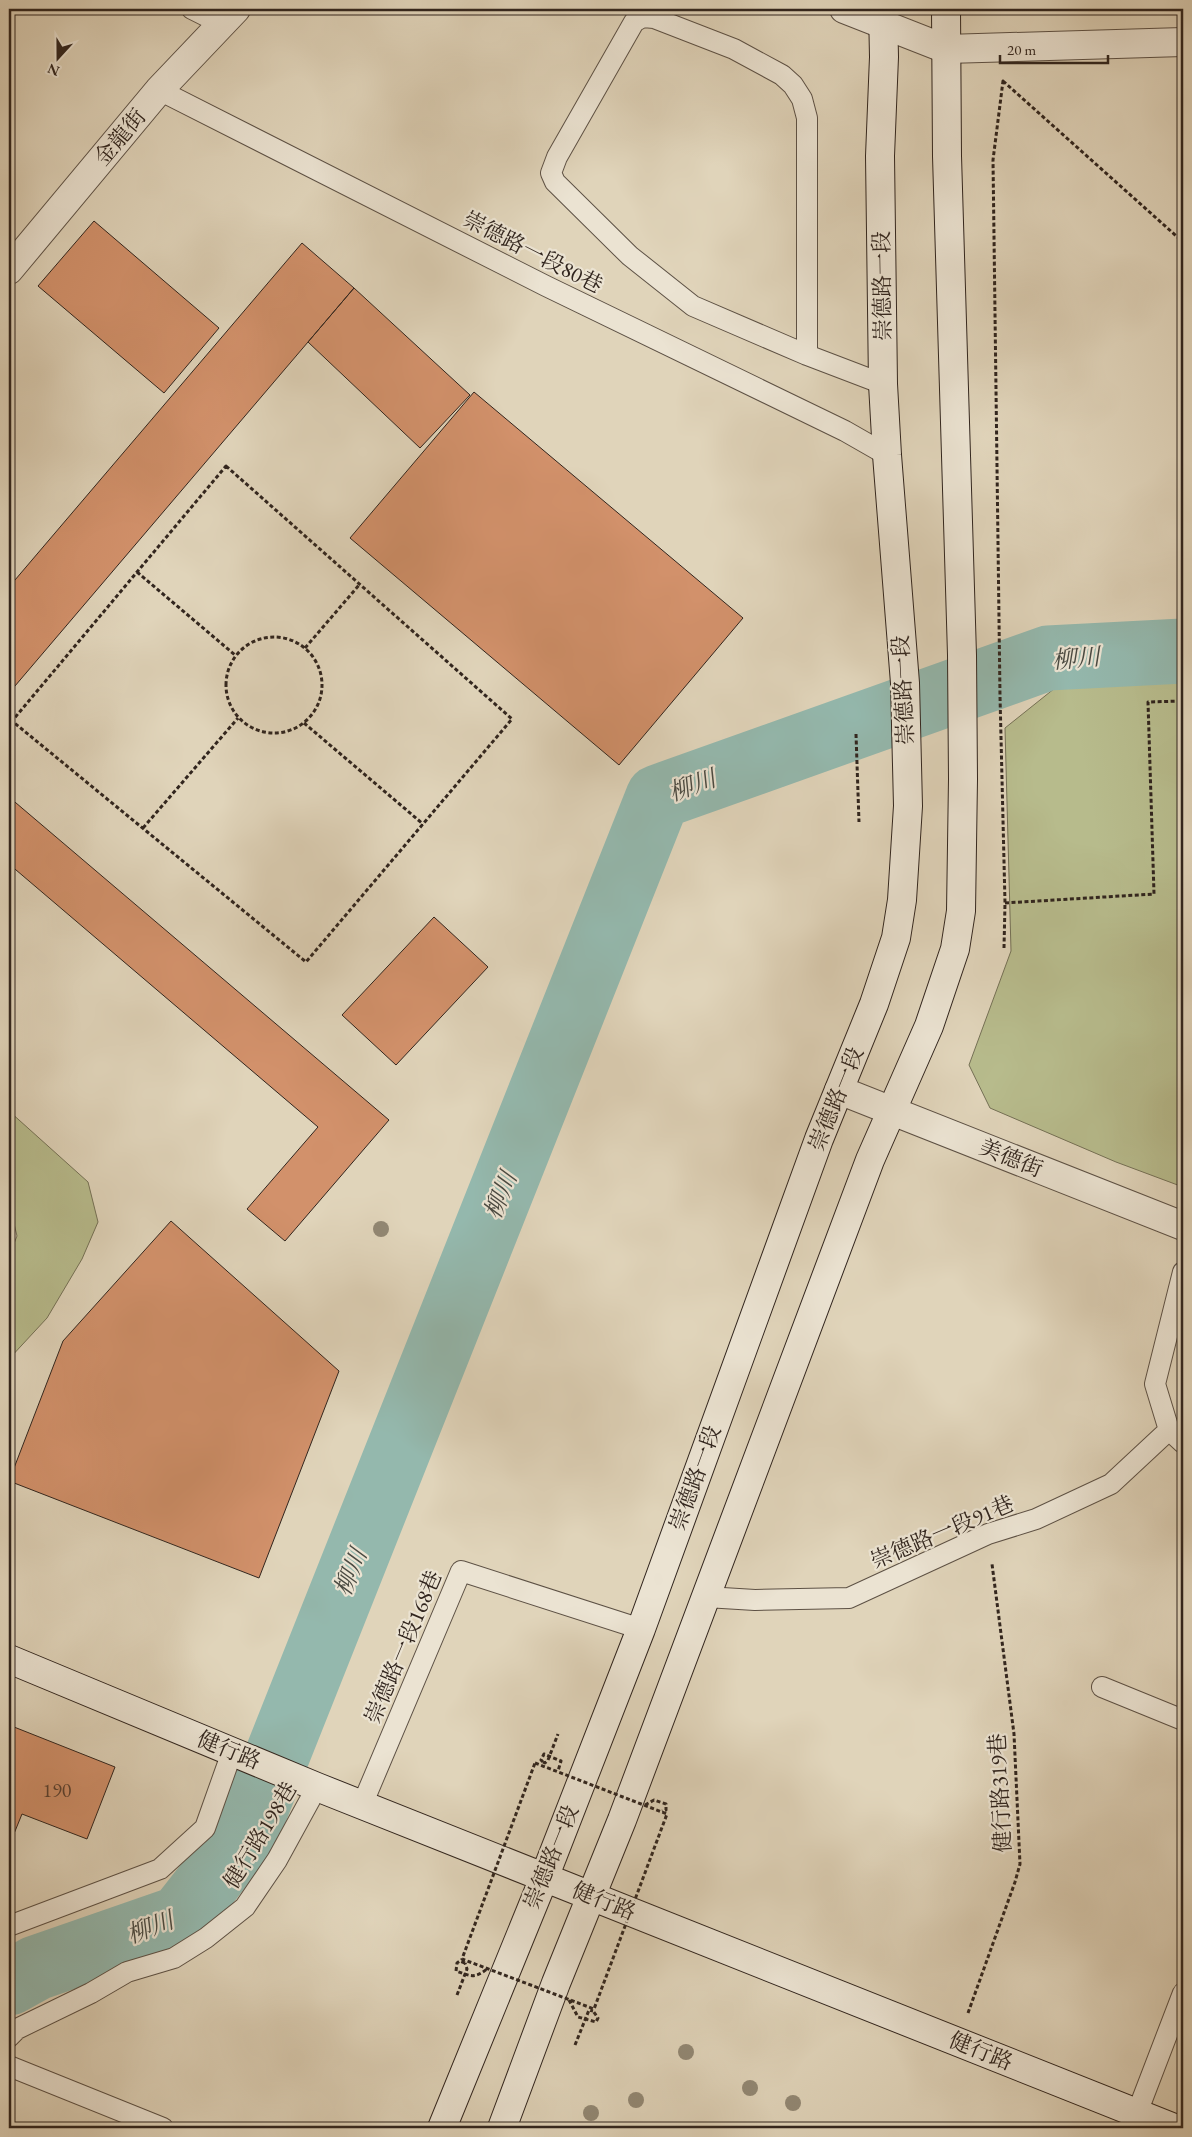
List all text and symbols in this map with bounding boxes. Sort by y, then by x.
north arrow [32,32,82,82]
scale bar [1000,32,1107,64]
text: 20 m [1007,40,1036,59]
text: N [44,59,62,81]
street label: 金龍街 [88,102,152,172]
street label: 崇德路一段80巷 [458,204,608,300]
street label: 崇德路一段 [867,231,897,341]
street label: 崇德路一段 [886,634,920,746]
water label: 柳川 [1051,640,1104,676]
water label: 柳川 [664,761,723,808]
street label: 崇德路一段 [802,1043,870,1155]
street label: 美德街 [975,1132,1047,1184]
water label: 柳川 [477,1164,524,1223]
street label: 崇德路一段 [663,1421,727,1535]
street label: 崇德路一段91巷 [866,1489,1018,1575]
water label: 柳川 [327,1541,374,1600]
street label: 崇德路一段168巷 [358,1566,448,1728]
street label: 健行路 [193,1724,265,1776]
street label: 健行路319巷 [982,1732,1018,1854]
street label: 健行路198巷 [217,1776,303,1894]
house number: 190 [43,1777,72,1803]
street label: 崇德路一段 [517,1801,585,1913]
street label: 健行路 [568,1875,640,1927]
water label: 柳川 [122,1903,181,1950]
street label: 健行路 [945,2025,1017,2077]

